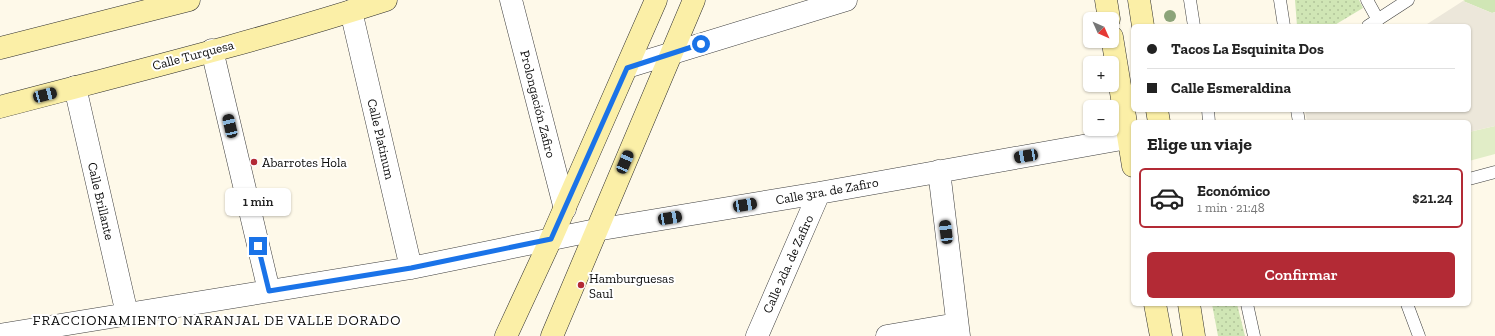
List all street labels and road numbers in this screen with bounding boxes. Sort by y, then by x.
street label: Calle Turquesa [151,37,236,73]
street label: Prolongación Zafiro [517,49,559,160]
street label: Calle Platinum [364,97,398,182]
street label: Calle Brillante [85,161,117,241]
street label: Calle 3ra. de Zafiro [775,175,880,207]
street label: Calle 2da. de Zafiro [760,212,817,315]

